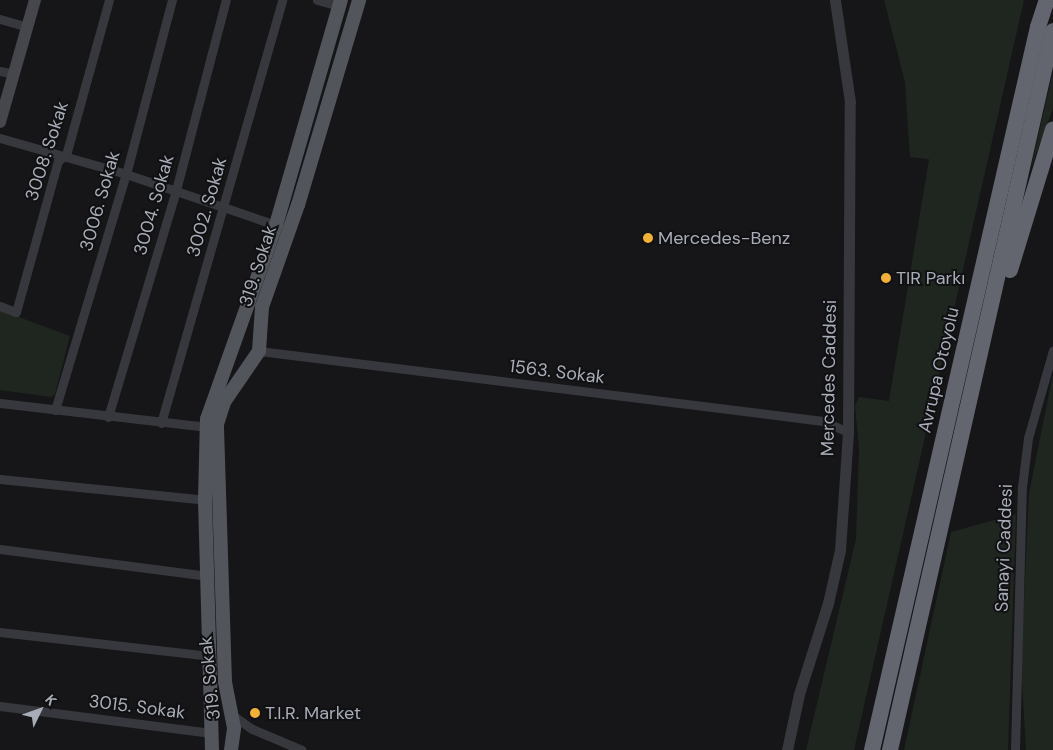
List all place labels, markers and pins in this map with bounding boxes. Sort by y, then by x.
place label: Mercedes-Benz [658,227,790,249]
marker: Mercedes-Benz [642,232,654,244]
place label: TIR Parkı [896,267,965,289]
marker: TIR Parkı [880,272,892,284]
place label: T.I.R. Market [265,702,361,724]
marker: T.I.R. Market [249,707,261,719]

